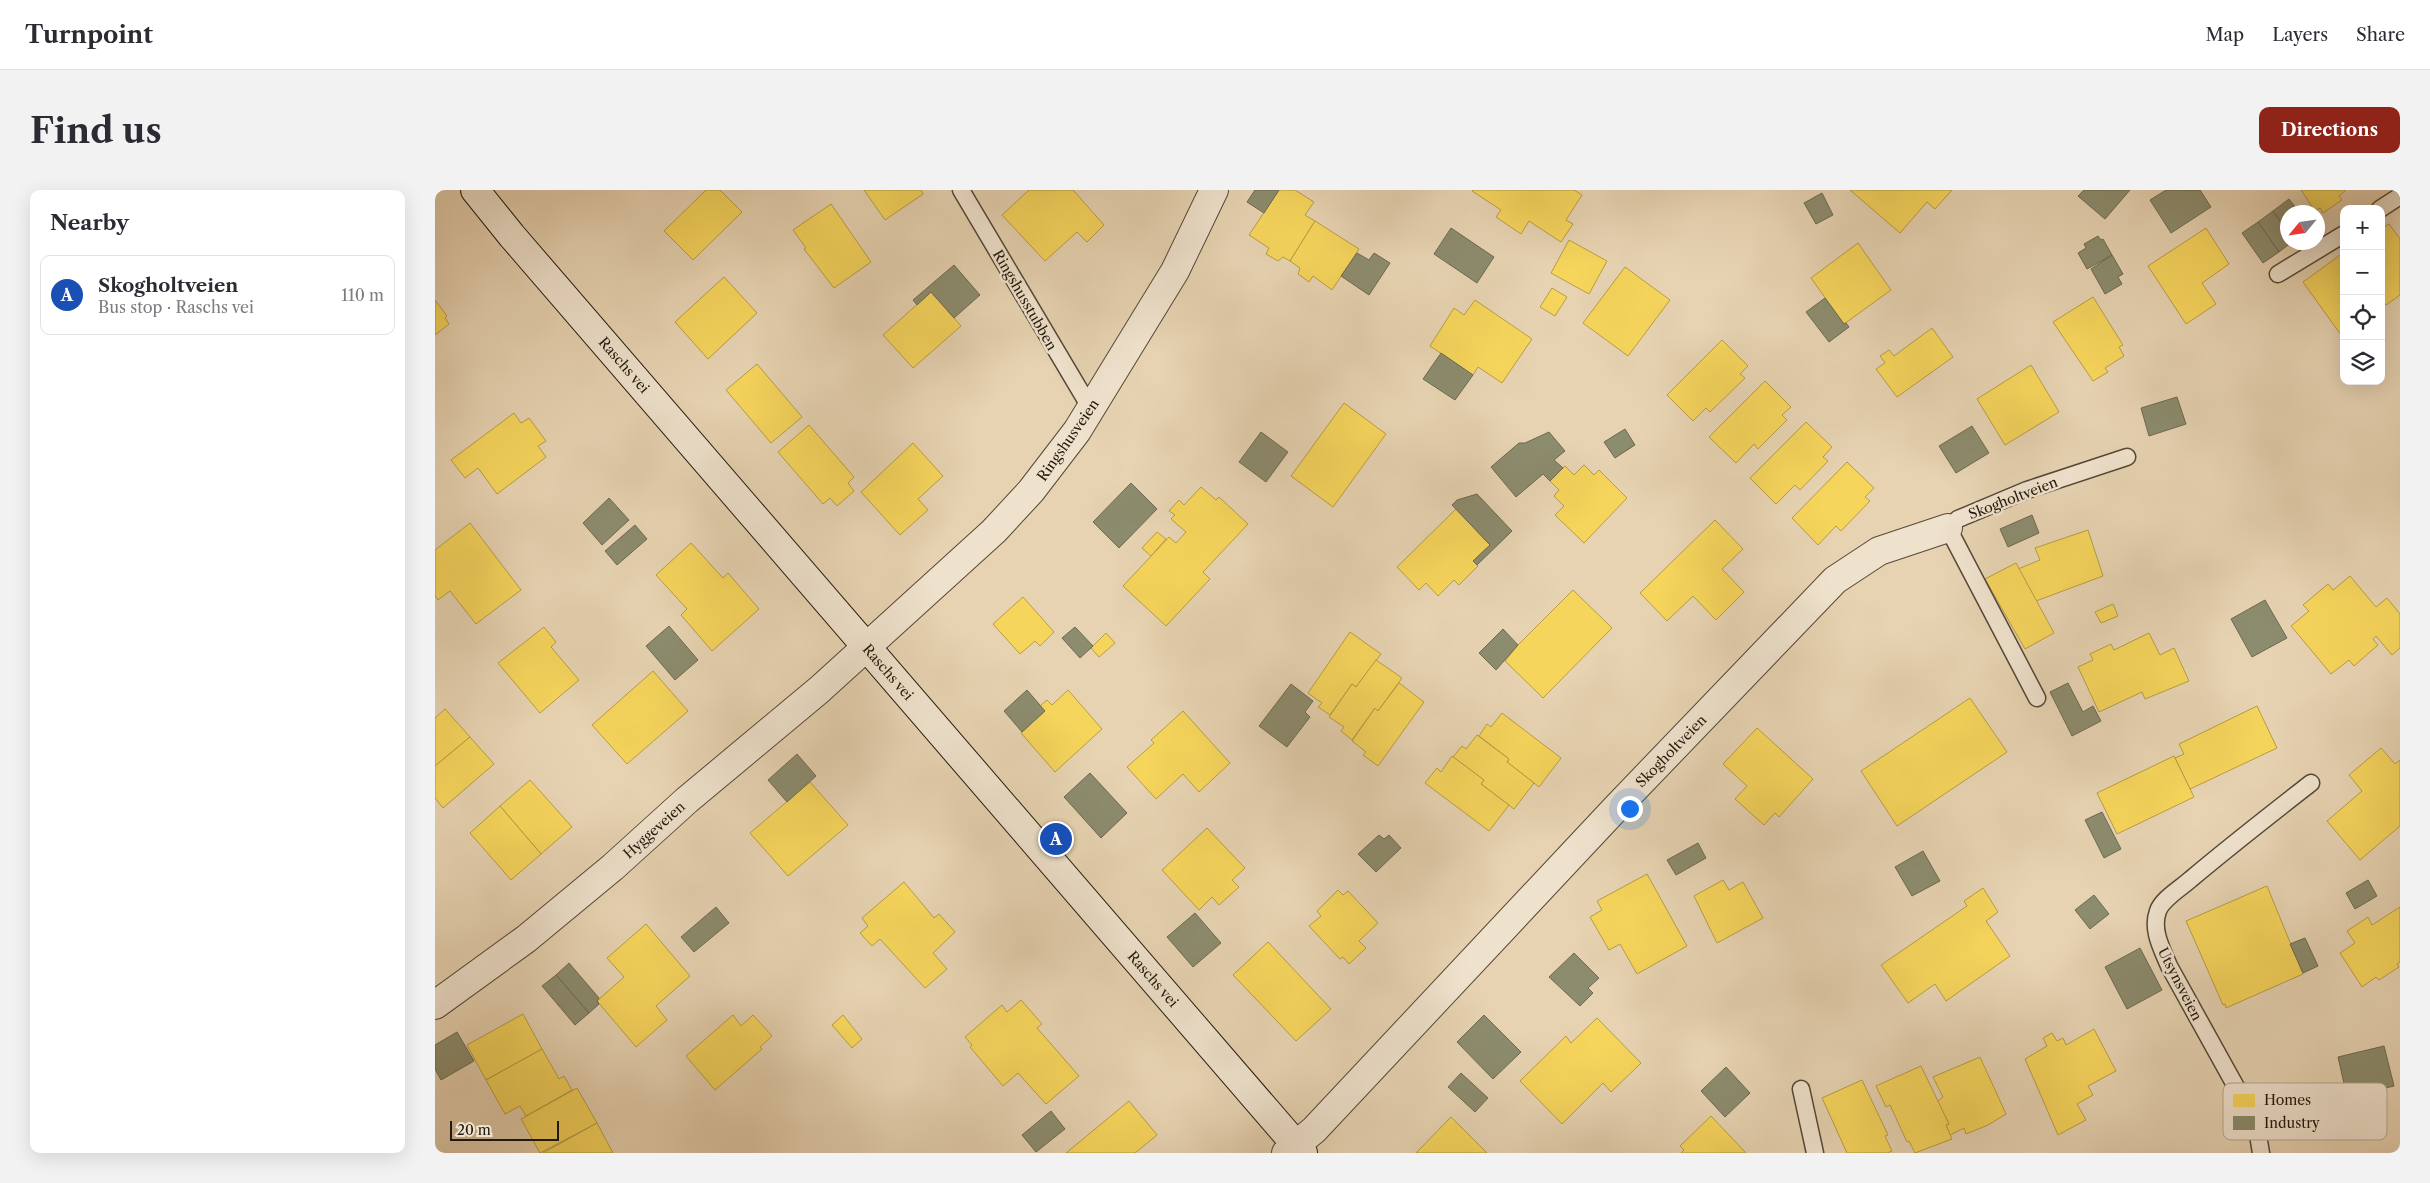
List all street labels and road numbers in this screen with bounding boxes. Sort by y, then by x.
street label: Ringshusstubben [989,246,1061,354]
street label: Raschs vei [595,333,653,397]
street label: Ringshusveien [1033,395,1103,484]
street label: Skogholtveien [1966,473,2060,523]
street label: Raschs vei [859,640,917,704]
street label: Skogholtveien [1632,711,1710,791]
street label: Hyggeveien [619,797,689,863]
street label: Utsynsveien [2154,944,2206,1024]
street label: Raschs vei [1124,947,1182,1011]

